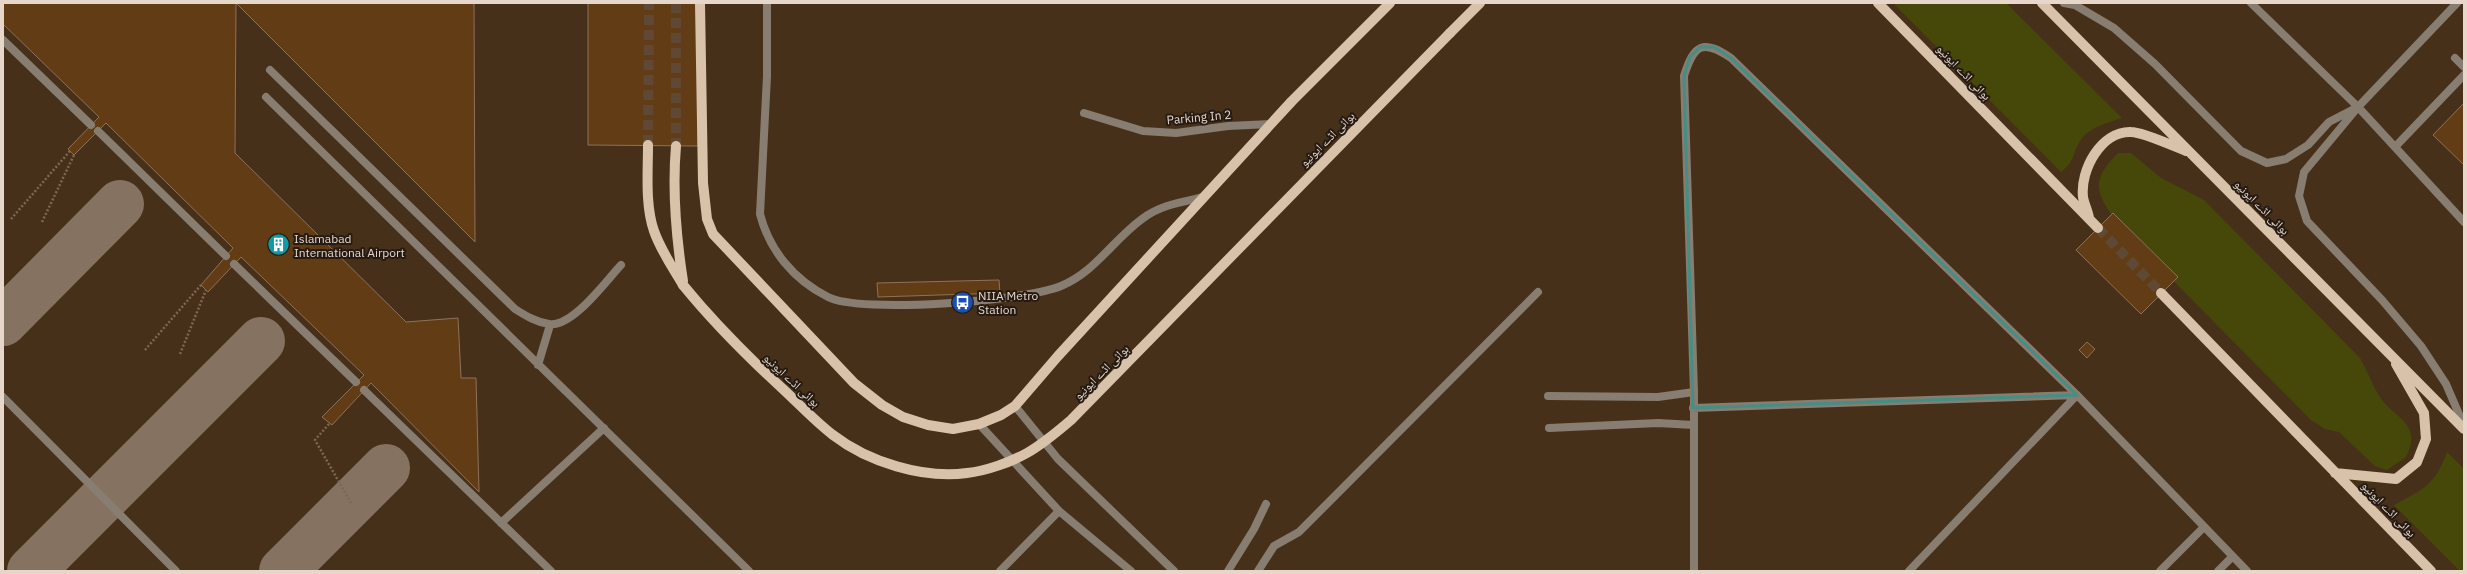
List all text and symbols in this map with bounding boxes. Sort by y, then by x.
street label: ہوائی اڈے ایونیو [1933,41,1994,103]
street label: Parking In 2 [1166,107,1232,127]
street label: ہوائی اڈے ایونیو [1296,108,1358,170]
street label: ہوائی اڈے ایونیو [2231,176,2293,238]
place label: Islamabad International Airport [294,231,405,260]
building icon: Islamabad International Airport [266,232,292,258]
place label: NIIA Metro Station [978,288,1038,317]
bus stop icon: NIIA Metro Station [949,289,975,315]
street label: ہوائی اڈے ایونیو [1070,341,1132,403]
street label: ہوائی اڈے ایونیو [760,350,823,410]
street label: ہوائی اڈے ایونیو [2358,478,2419,540]

